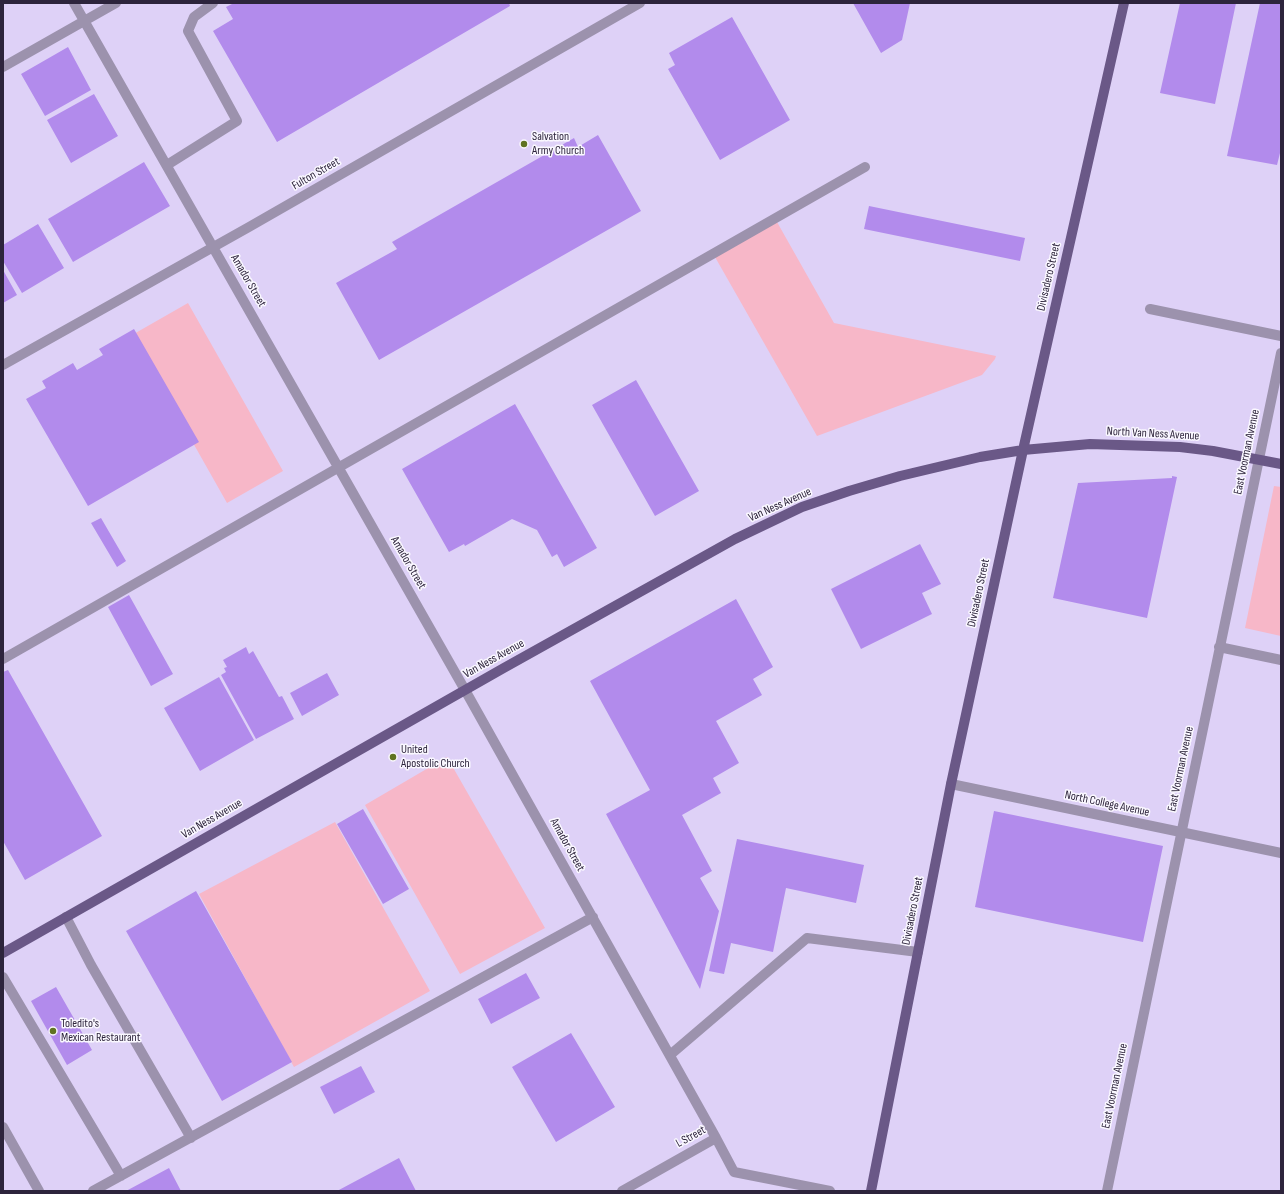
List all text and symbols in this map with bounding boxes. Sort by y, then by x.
place label: Salvation Army Church [532,130,584,158]
marker: Salvation Army Church [519,139,529,149]
street label: Fulton Street [290,155,342,193]
street label: Divisadero Street [1034,242,1064,312]
street label: Amador Street [227,252,269,310]
street label: East Voorman Avenue [1231,408,1263,496]
street label: North Van Ness Avenue [1106,424,1200,444]
street label: Van Ness Avenue [746,485,814,525]
street label: Amador Street [387,534,429,592]
street label: Divisadero Street [965,558,993,628]
street label: Van Ness Avenue [461,636,527,682]
street label: East Voorman Avenue [1165,725,1197,813]
place label: United Apostolic Church [401,743,470,771]
marker: United Apostolic Church [388,752,398,762]
street label: North College Avenue [1063,788,1151,820]
street label: Van Ness Avenue [179,796,245,842]
street label: Amador Street [547,816,587,874]
street label: Divisadero Street [899,876,927,946]
place label: Toledito's Mexican Restaurant [61,1017,140,1045]
marker: Toledito's Mexican Restaurant [48,1026,58,1036]
street label: East Voorman Avenue [1099,1042,1131,1130]
street label: L Street [674,1123,708,1151]

